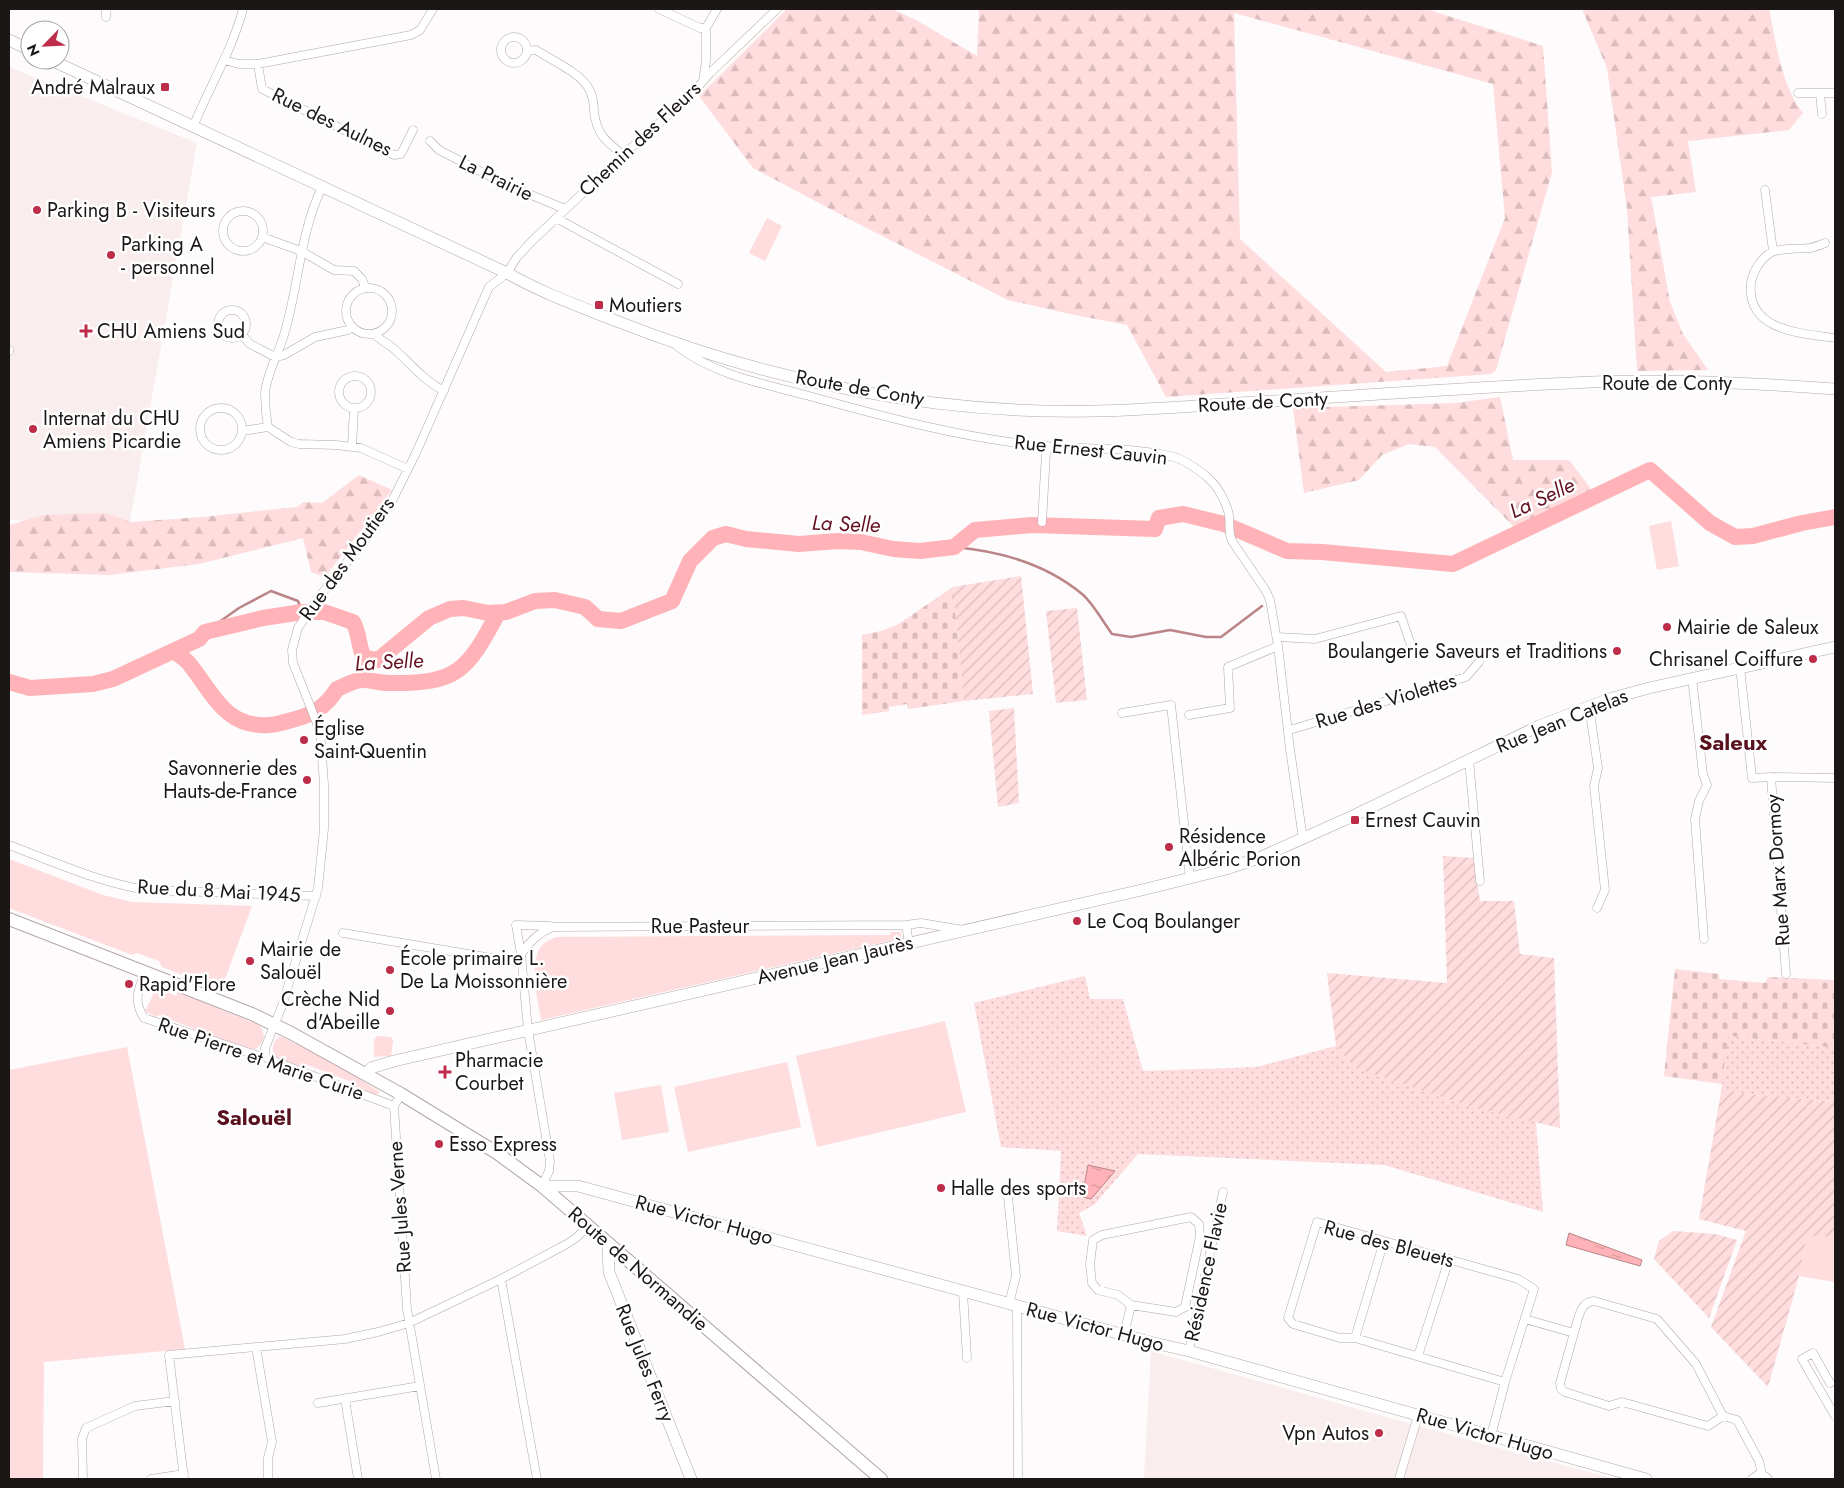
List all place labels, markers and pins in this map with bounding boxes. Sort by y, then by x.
place label: André Malraux [31,73,156,102]
marker: André Malraux [159,81,171,93]
place label: Parking B - Visiteurs [47,196,215,225]
marker: Parking B - Visiteurs [31,204,43,216]
place label: Parking A - personnel [121,230,215,282]
marker: Parking A - personnel [105,249,117,261]
place label: Moutiers [609,291,682,320]
marker: Moutiers [593,299,605,311]
place label: CHU Amiens Sud [97,317,245,346]
marker: CHU Amiens Sud [79,324,93,338]
place label: Internat du CHU Amiens Picardie [43,404,181,456]
marker: Internat du CHU Amiens Picardie [27,423,39,435]
place label: Mairie de Saleux [1677,613,1819,642]
marker: Mairie de Saleux [1661,621,1673,633]
place label: Boulangerie Saveurs et Traditions [1328,637,1607,666]
marker: Boulangerie Saveurs et Traditions [1611,645,1623,657]
place label: Chrisanel Coiffure [1649,645,1803,674]
marker: Chrisanel Coiffure [1807,653,1819,665]
place label: Église Saint-Quentin [314,714,427,766]
marker: Église Saint-Quentin [298,734,310,746]
place label: Savonnerie des Hauts-de-France [163,754,297,806]
marker: Savonnerie des Hauts-de-France [301,774,313,786]
place label: Ernest Cauvin [1365,806,1481,835]
marker: Ernest Cauvin [1349,814,1361,826]
place label: Résidence Albéric Porion [1179,822,1301,874]
marker: Résidence Albéric Porion [1163,841,1175,853]
place label: Le Coq Boulanger [1087,907,1240,936]
marker: Le Coq Boulanger [1071,915,1083,927]
place label: Mairie de Salouël [260,935,341,987]
place label: École primaire L. De La Moissonnière [400,944,567,996]
marker: Mairie de Salouël [244,955,256,967]
marker: École primaire L. De La Moissonnière [384,964,396,976]
place label: Rapid'Flore [139,970,236,999]
marker: Rapid'Flore [123,978,135,990]
place label: Crèche Nid d'Abeille [281,985,380,1037]
marker: Crèche Nid d'Abeille [384,1005,396,1017]
place label: Pharmacie Courbet [455,1046,543,1098]
marker: Pharmacie Courbet [439,1066,451,1078]
place label: Esso Express [449,1130,557,1159]
marker: Esso Express [433,1138,445,1150]
place label: Halle des sports [951,1174,1086,1203]
marker: Halle des sports [935,1182,947,1194]
place label: Vpn Autos [1282,1419,1369,1448]
marker: Vpn Autos [1373,1427,1385,1439]

